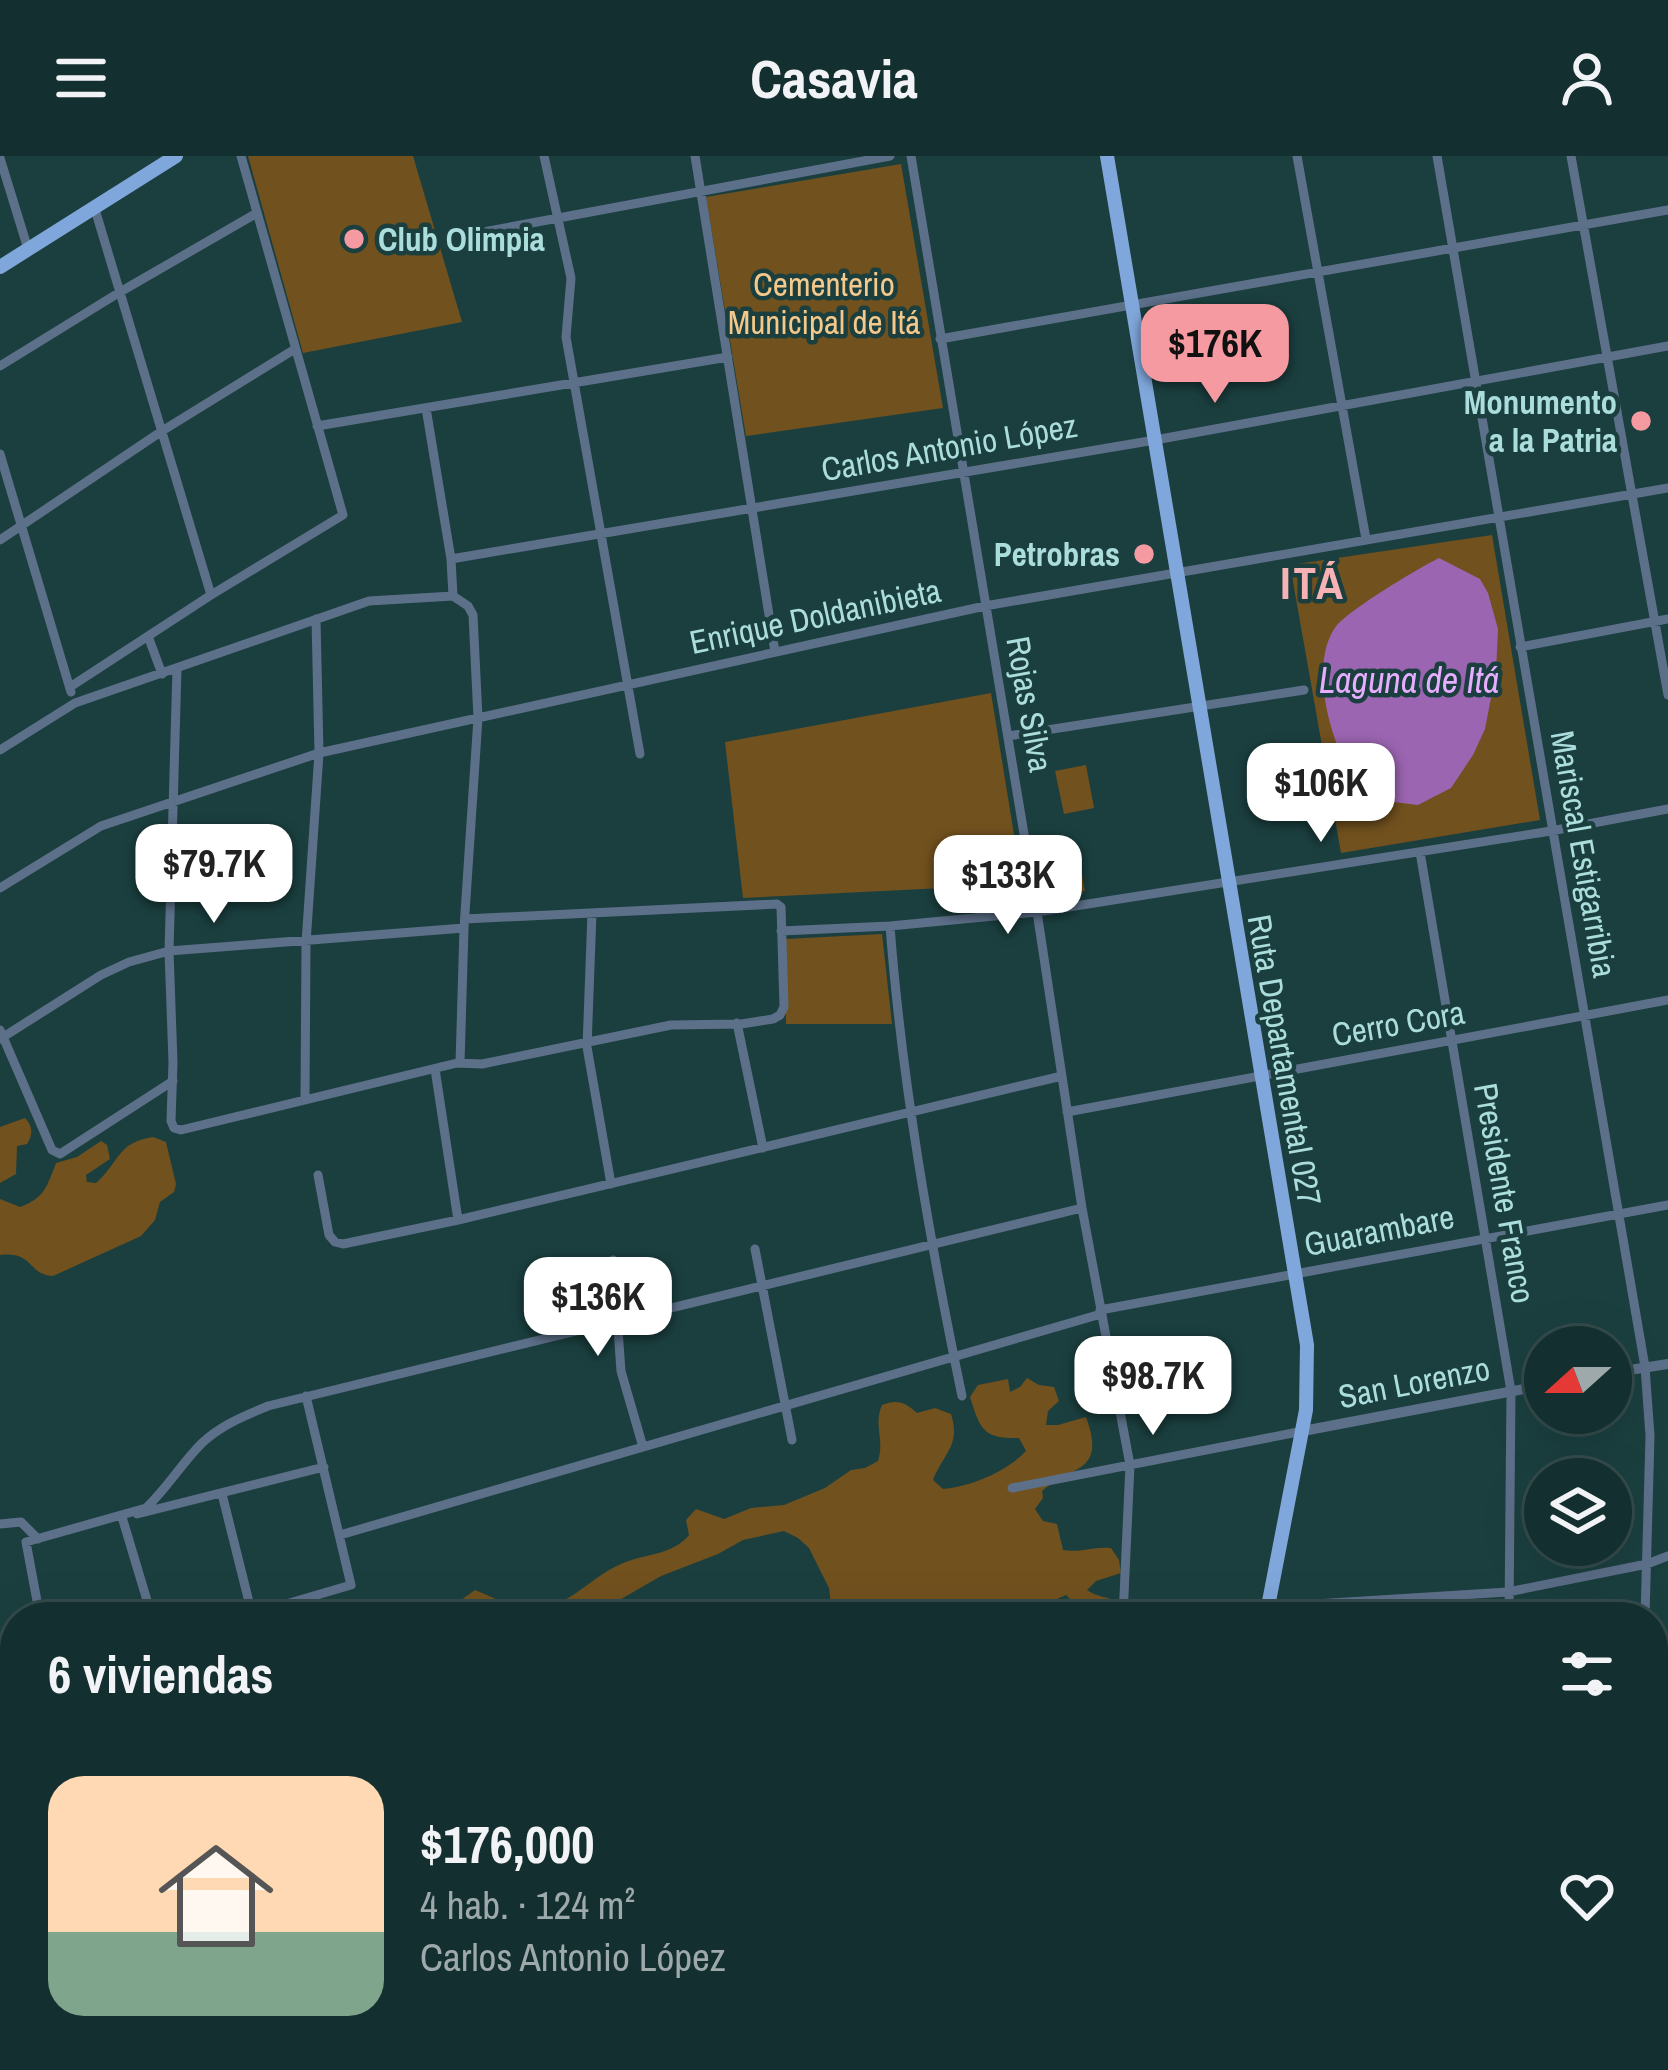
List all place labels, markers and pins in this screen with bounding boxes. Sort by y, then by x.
place label: Club Olimpia [378,217,545,261]
marker: Club Olimpia [341,226,367,252]
pin: $176K [1131,304,1299,406]
place label: Monumento a la Patria [1464,380,1617,462]
marker: Monumento a la Patria [1628,408,1654,434]
place label: Petrobras [994,532,1120,576]
marker: Petrobras [1131,541,1157,567]
pin: $106K [1237,743,1405,845]
pin: $79.7K [116,824,312,926]
pin: $133K [924,835,1092,937]
pin: $136K [514,1257,682,1359]
pin: $98.7K [1055,1336,1251,1438]

